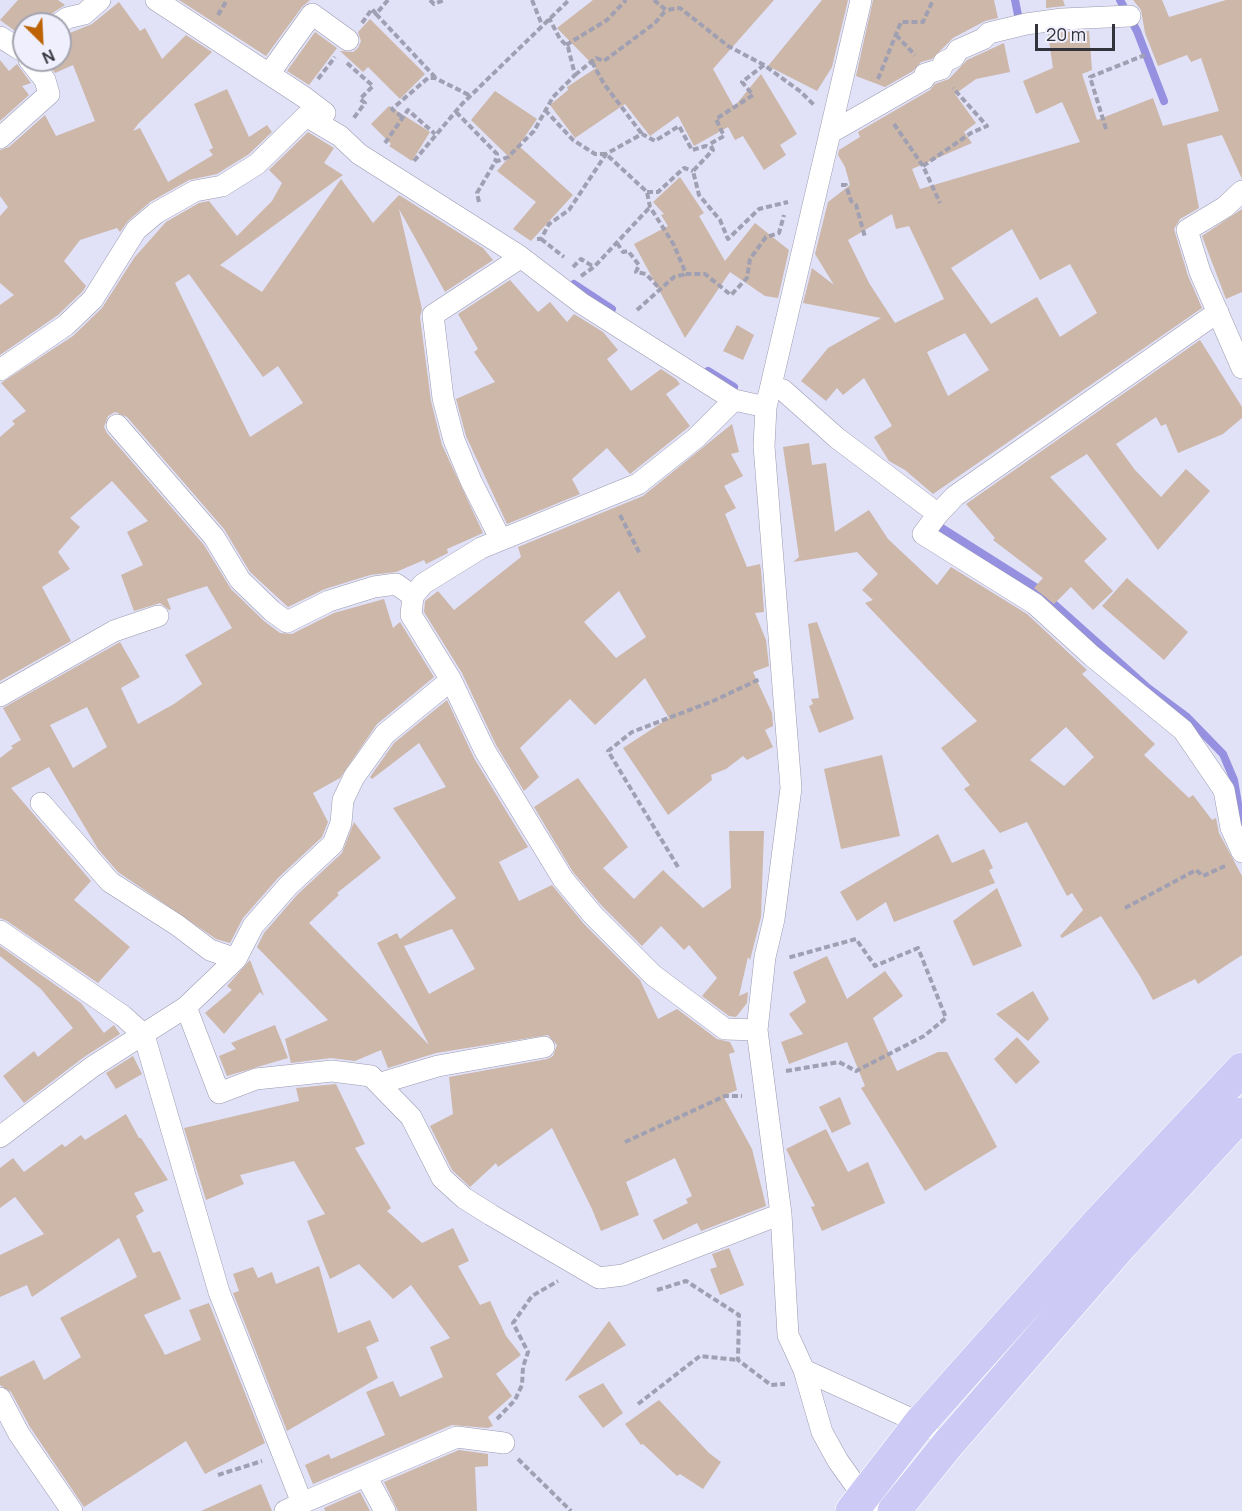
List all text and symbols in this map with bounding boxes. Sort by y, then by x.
north arrow [12,12,72,72]
scale bar [1038,12,1118,50]
text: 20 m [1046,22,1086,46]
text: N [39,44,58,69]

